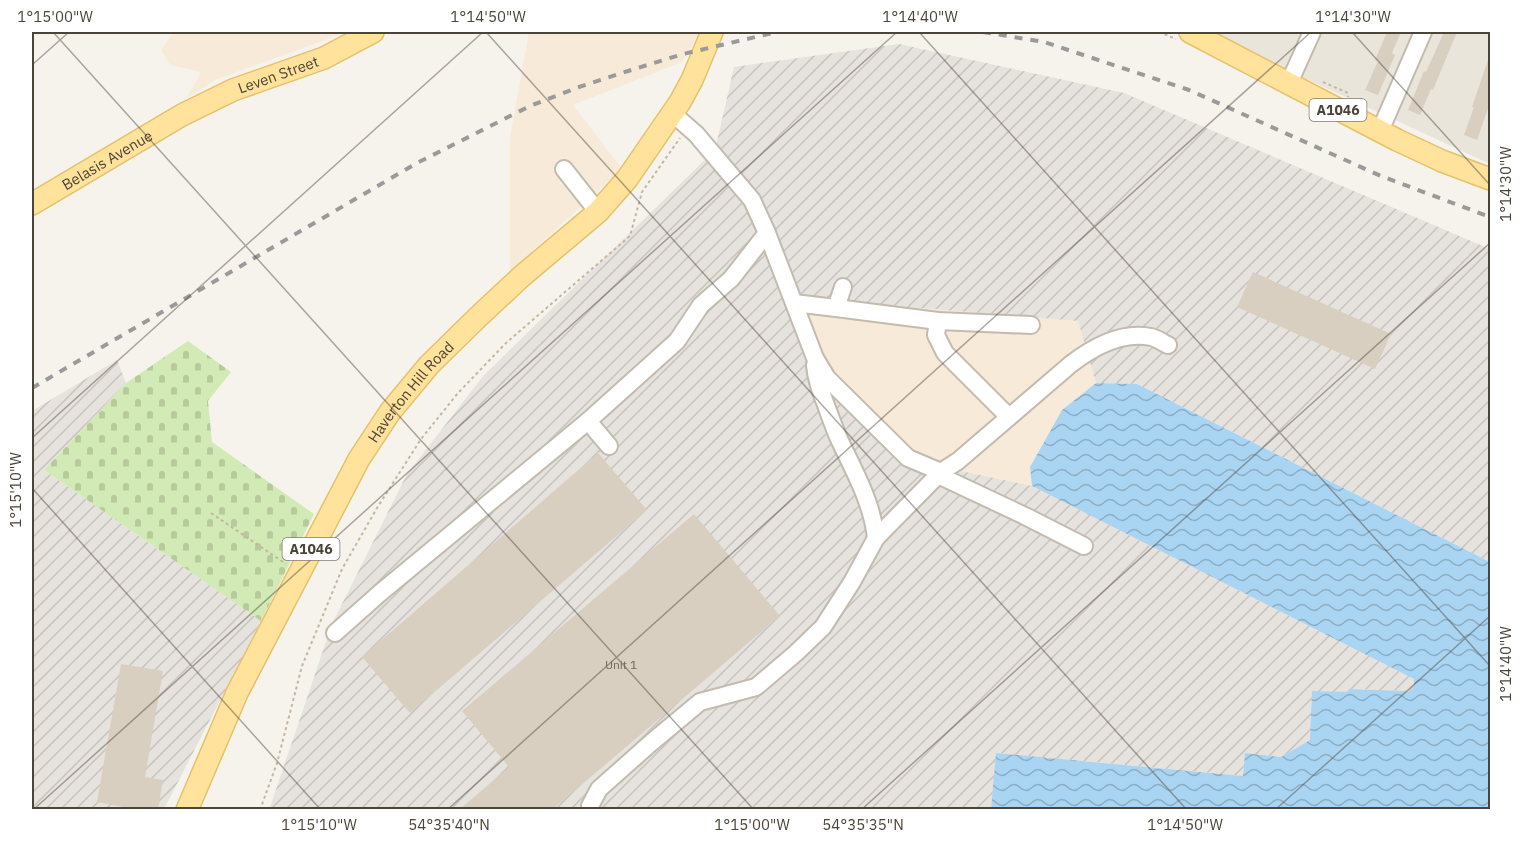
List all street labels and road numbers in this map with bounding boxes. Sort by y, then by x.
street label: Leven Street [235,51,321,97]
road number: A1046 [1310,99,1366,121]
street label: Belasis Avenue [58,125,156,194]
street label: Haverton Hill Road [363,337,457,446]
road number: A1046 [282,538,340,560]

